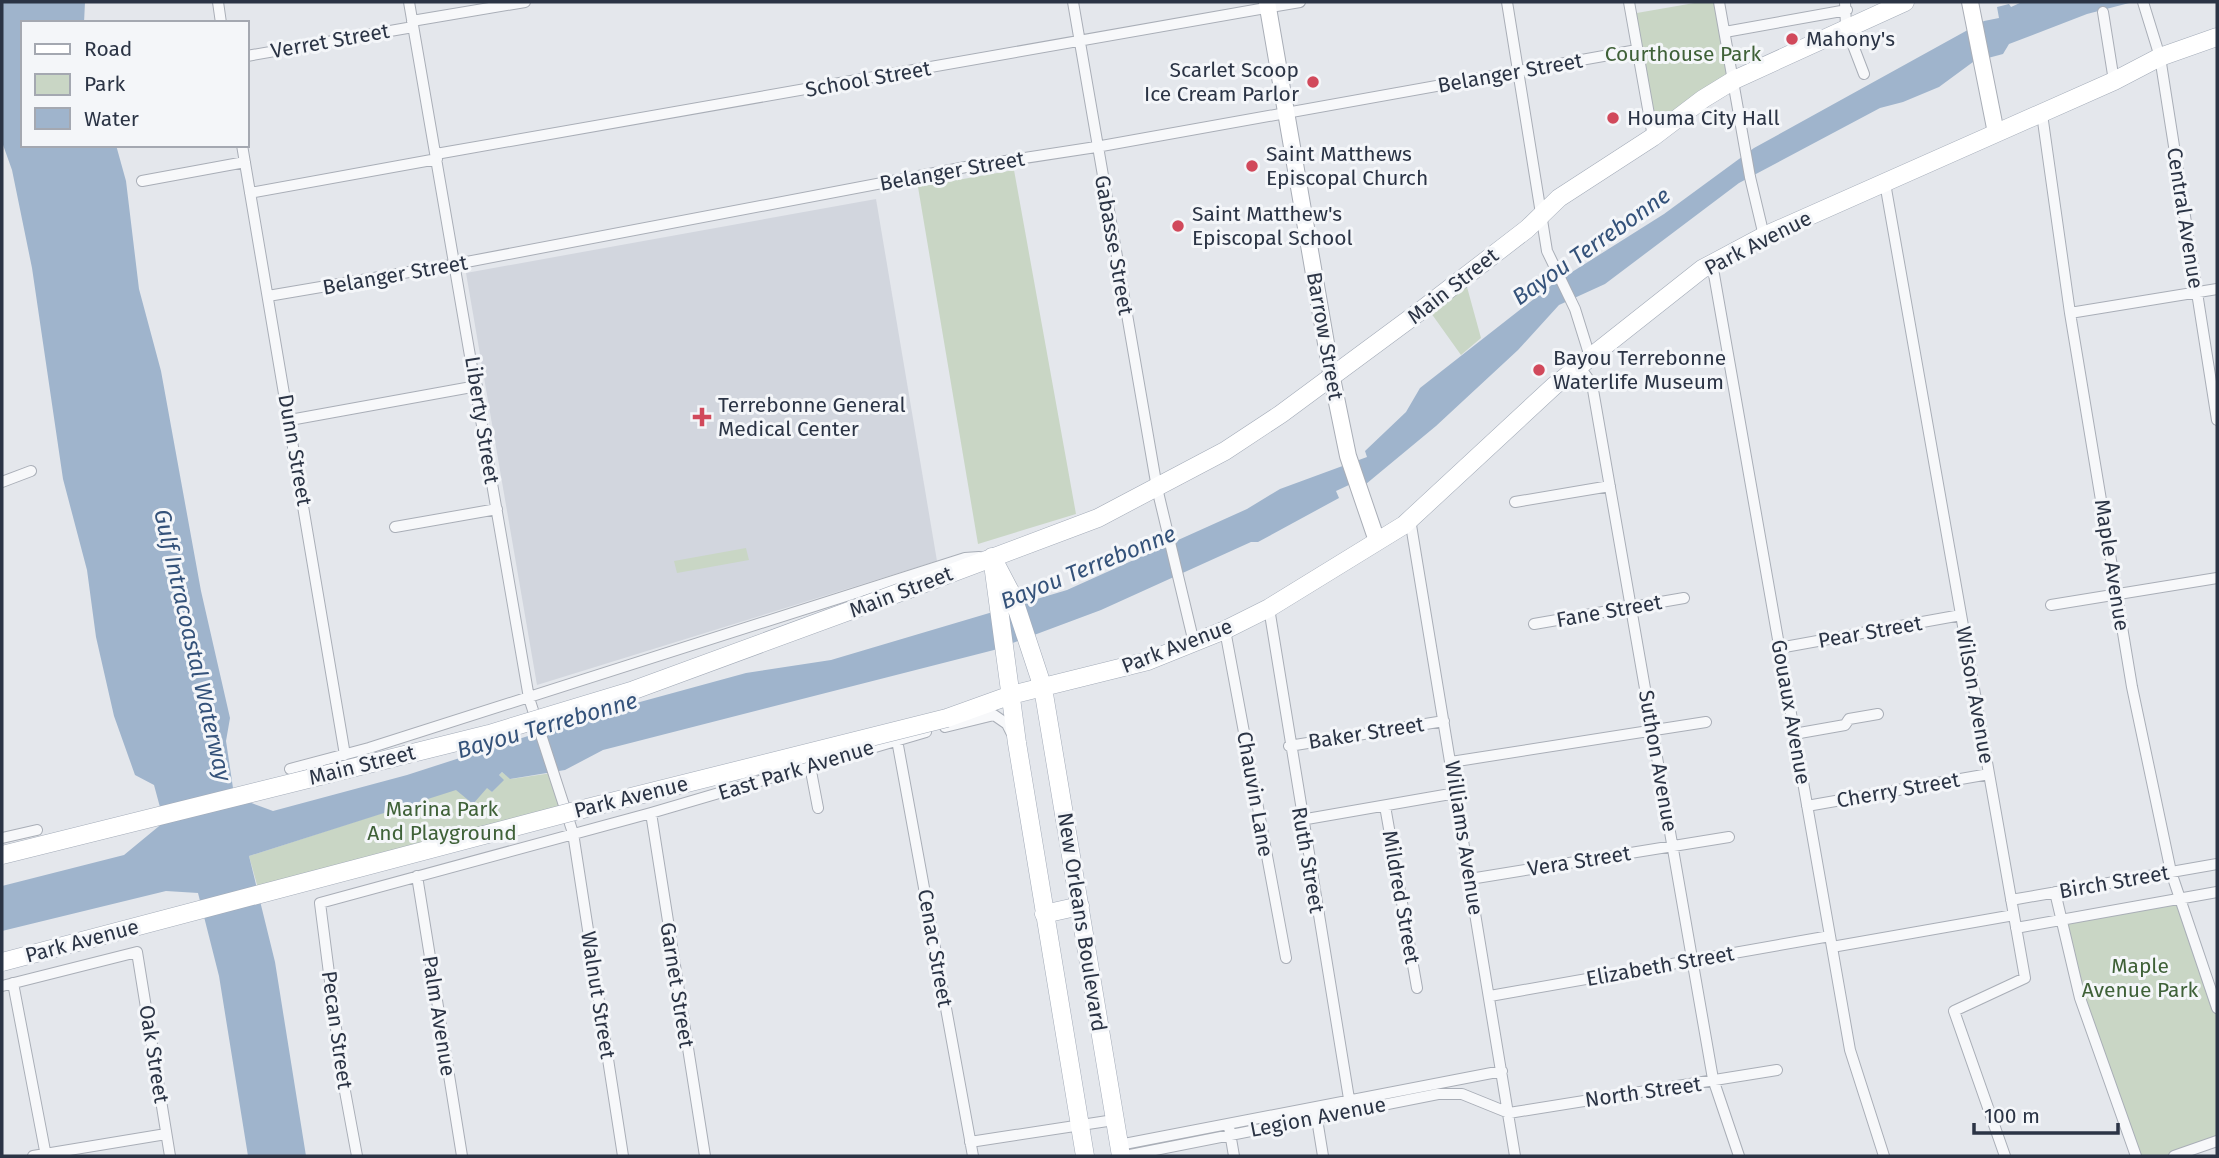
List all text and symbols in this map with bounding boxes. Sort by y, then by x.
street label: Verret Street [269,18,392,64]
legend [21,21,248,147]
place label: Mahony's [1806,26,1895,52]
marker: Mahony's [1784,31,1800,47]
text: Road [84,36,132,62]
park label: Courthouse Park [1605,41,1761,67]
street label: Belanger Street [1436,47,1585,99]
street label: School Street [803,55,933,103]
place label: Scarlet Scoop Ice Cream Parlor [1144,57,1299,107]
text: Park [84,71,126,97]
marker: Scarlet Scoop Ice Cream Parlor [1305,74,1321,90]
place label: Houma City Hall [1627,105,1780,131]
text: Water [84,106,139,132]
marker: Houma City Hall [1605,110,1621,126]
place label: Saint Matthews Episcopal Church [1266,141,1428,191]
street label: Belanger Street [878,145,1027,197]
street label: Central Avenue [2161,146,2209,290]
marker: Saint Matthews Episcopal Church [1244,158,1260,174]
street label: Gabasse Street [1089,173,1139,317]
water label: Bayou Terrebonne [1507,181,1676,311]
place label: Saint Matthew's Episcopal School [1192,201,1353,251]
street label: Park Avenue [1700,205,1816,281]
marker: Saint Matthew's Episcopal School [1170,218,1186,234]
street label: Main Street [1402,242,1504,330]
street label: Belanger Street [321,249,470,301]
street label: Barrow Street [1301,270,1349,402]
place label: Bayou Terrebonne Waterlife Museum [1553,345,1726,395]
street label: Liberty Street [459,354,505,486]
marker: Bayou Terrebonne Waterlife Museum [1531,362,1547,378]
street label: Dunn Street [272,392,318,508]
place label: Terrebonne General Medical Center [718,392,906,442]
marker: Terrebonne General Medical Center [692,407,712,427]
street label: Maple Avenue [2089,497,2135,633]
water label: Gulf Intracoastal Waterway [148,506,238,785]
water label: Bayou Terrebonne [996,519,1180,615]
street label: Main Street [846,560,957,624]
street label: Fane Street [1554,589,1664,633]
street label: Pear Street [1816,610,1924,654]
street label: Park Avenue [1118,613,1236,679]
street label: Wilson Avenue [1950,624,2000,766]
street label: Gouaux Avenue [1765,637,1817,787]
water label: Bayou Terrebonne [453,686,641,764]
street label: Suthon Avenue [1633,688,1683,834]
street label: Baker Street [1306,711,1426,755]
street label: Chauvin Lane [1231,729,1279,859]
street label: East Park Avenue [715,734,877,806]
street label: Main Street [306,739,418,791]
street label: Williams Avenue [1439,759,1489,917]
street label: Cherry Street [1834,766,1962,814]
street label: Park Avenue [571,770,691,824]
park label: Marina Park And Playground [367,796,517,846]
street label: Ruth Street [1286,805,1330,916]
street label: New Orleans Boulevard [1052,811,1112,1033]
street label: Mildred Street [1376,828,1426,966]
street label: Vera Street [1526,840,1633,882]
street label: Birch Street [2057,859,2171,904]
street label: Cenac Street [912,887,958,1009]
street label: Park Avenue [22,913,142,969]
street label: Garnet Street [654,920,700,1050]
street label: Walnut Street [575,929,621,1061]
street label: Elizabeth Street [1584,940,1736,992]
park label: Maple Avenue Park [2082,953,2199,1003]
street label: Palm Avenue [417,954,461,1078]
street label: Pecan Street [316,969,358,1091]
street label: Oak Street [133,1003,175,1105]
street label: North Street [1583,1071,1703,1113]
street label: Legion Avenue [1248,1091,1388,1143]
scale bar [1974,1092,2118,1136]
text: 100 m [1984,1103,2040,1129]

